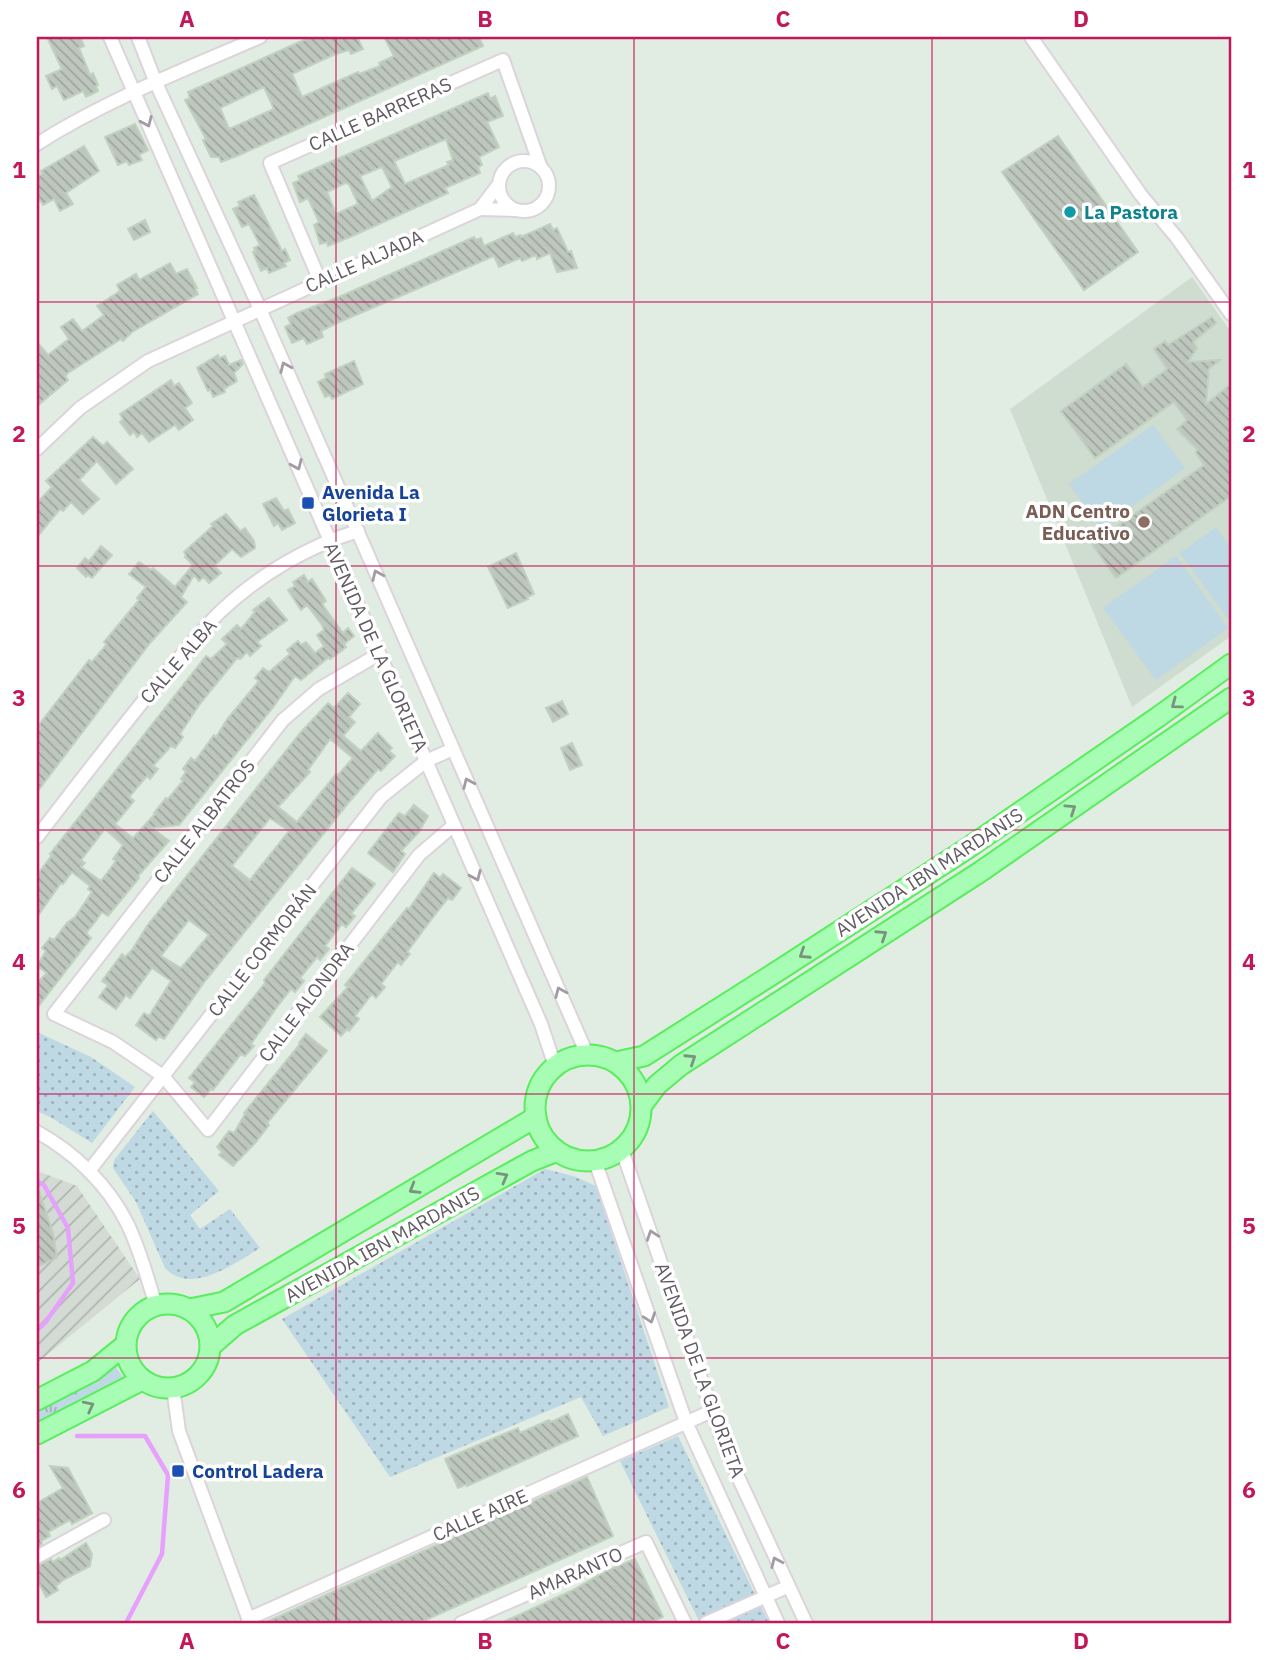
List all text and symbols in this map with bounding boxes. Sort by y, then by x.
text: A [179,3,195,33]
text: B [477,3,493,33]
text: C [776,3,791,33]
text: D [1073,3,1089,33]
street label: CALLE BARRERAS [305,72,455,156]
one-way arrow [139,115,153,127]
text: 1 [12,154,26,184]
text: 1 [1242,154,1256,184]
place label: La Pastora [1084,200,1178,224]
marker: La Pastora [1062,204,1078,220]
street label: CALLE ALJADA [301,224,427,298]
one-way arrow [280,362,294,374]
text: 2 [12,418,26,448]
text: 2 [1242,418,1256,448]
one-way arrow [289,458,303,470]
place label: Avenida La Glorieta I [322,480,420,526]
marker: Avenida La Glorieta I [300,495,316,511]
place label: ADN Centro Educativo [1026,499,1130,545]
marker: ADN Centro Educativo [1136,514,1152,530]
street label: AVENIDA DE LA GLORIETA [319,538,433,756]
one-way arrow [371,570,385,582]
street label: CALLE ALBA [135,614,221,708]
text: 3 [12,682,26,712]
text: 3 [1242,682,1256,712]
one-way arrow [1171,696,1184,708]
street label: CALLE ALBATROS [148,754,260,888]
one-way arrow [462,778,476,791]
street label: AVENIDA IBN MARDANIS [831,802,1027,942]
one-way arrow [1064,804,1077,817]
one-way arrow [468,868,482,881]
street label: CALLE CORMORÁN [203,879,321,1021]
one-way arrow [874,931,887,943]
street label: CALLE ALONDRA [253,937,359,1067]
text: 4 [12,946,26,976]
one-way arrow [799,946,812,959]
text: 4 [1242,946,1256,976]
one-way arrow [554,986,568,999]
one-way arrow [683,1054,696,1067]
one-way arrow [496,1172,508,1185]
street label: AVENIDA IBN MARDANIS [281,1180,483,1308]
one-way arrow [408,1181,421,1194]
text: 5 [12,1210,26,1240]
text: 5 [1242,1210,1256,1240]
one-way arrow [646,1230,660,1242]
street label: AVENIDA DE LA GLORIETA [650,1259,750,1481]
one-way arrow [642,1311,656,1323]
one-way arrow [82,1401,94,1415]
place label: Control Ladera [192,1459,324,1483]
marker: Control Ladera [170,1463,186,1479]
text: 6 [12,1474,26,1504]
text: 6 [1242,1474,1256,1504]
street label: CALLE AIRE [429,1483,531,1547]
street label: AMARANTO [524,1541,626,1605]
one-way arrow [770,1557,784,1569]
text: A [179,1625,195,1655]
text: B [477,1625,493,1655]
text: C [776,1625,791,1655]
text: D [1073,1625,1089,1655]

